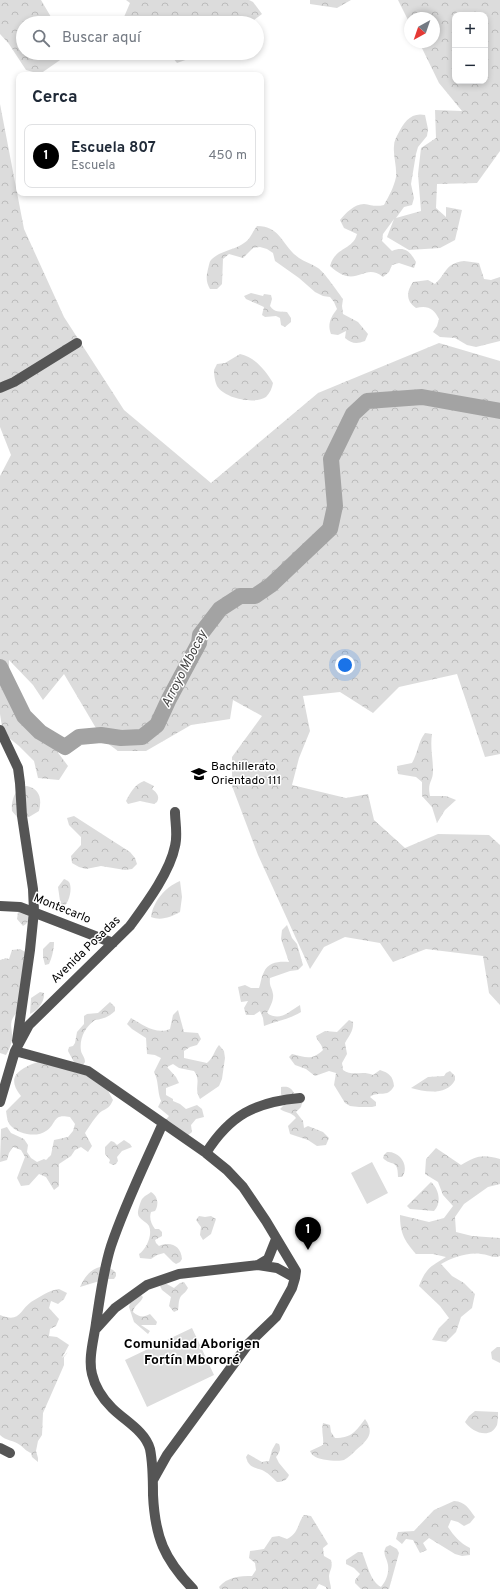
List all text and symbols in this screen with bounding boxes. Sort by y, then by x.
north arrow [404,12,440,48]
map controls [452,12,488,84]
button: + [452,12,488,48]
search box [16,16,264,60]
icon: search [30,27,52,49]
text: Buscar aquí [62,29,141,48]
button: − [452,48,488,84]
text: Cerca [32,87,78,109]
text: Escuela 807 [71,139,156,158]
text: 1 [43,148,49,164]
text: 450 m [208,148,247,164]
text: Escuela [71,158,115,174]
water label: Arroyo Mbocay [159,627,212,710]
your location [335,655,355,675]
place label: Bachillerato Orientado 111 [211,759,281,789]
school or university icon: Bachillerato Orientado 111 [190,765,208,783]
street label: Montecarlo [31,890,93,928]
street label: Avenida Posadas [48,913,124,987]
pin: 1 [295,1217,321,1250]
district label: Comunidad Aborigen Fortín Mbororé [124,1336,260,1369]

